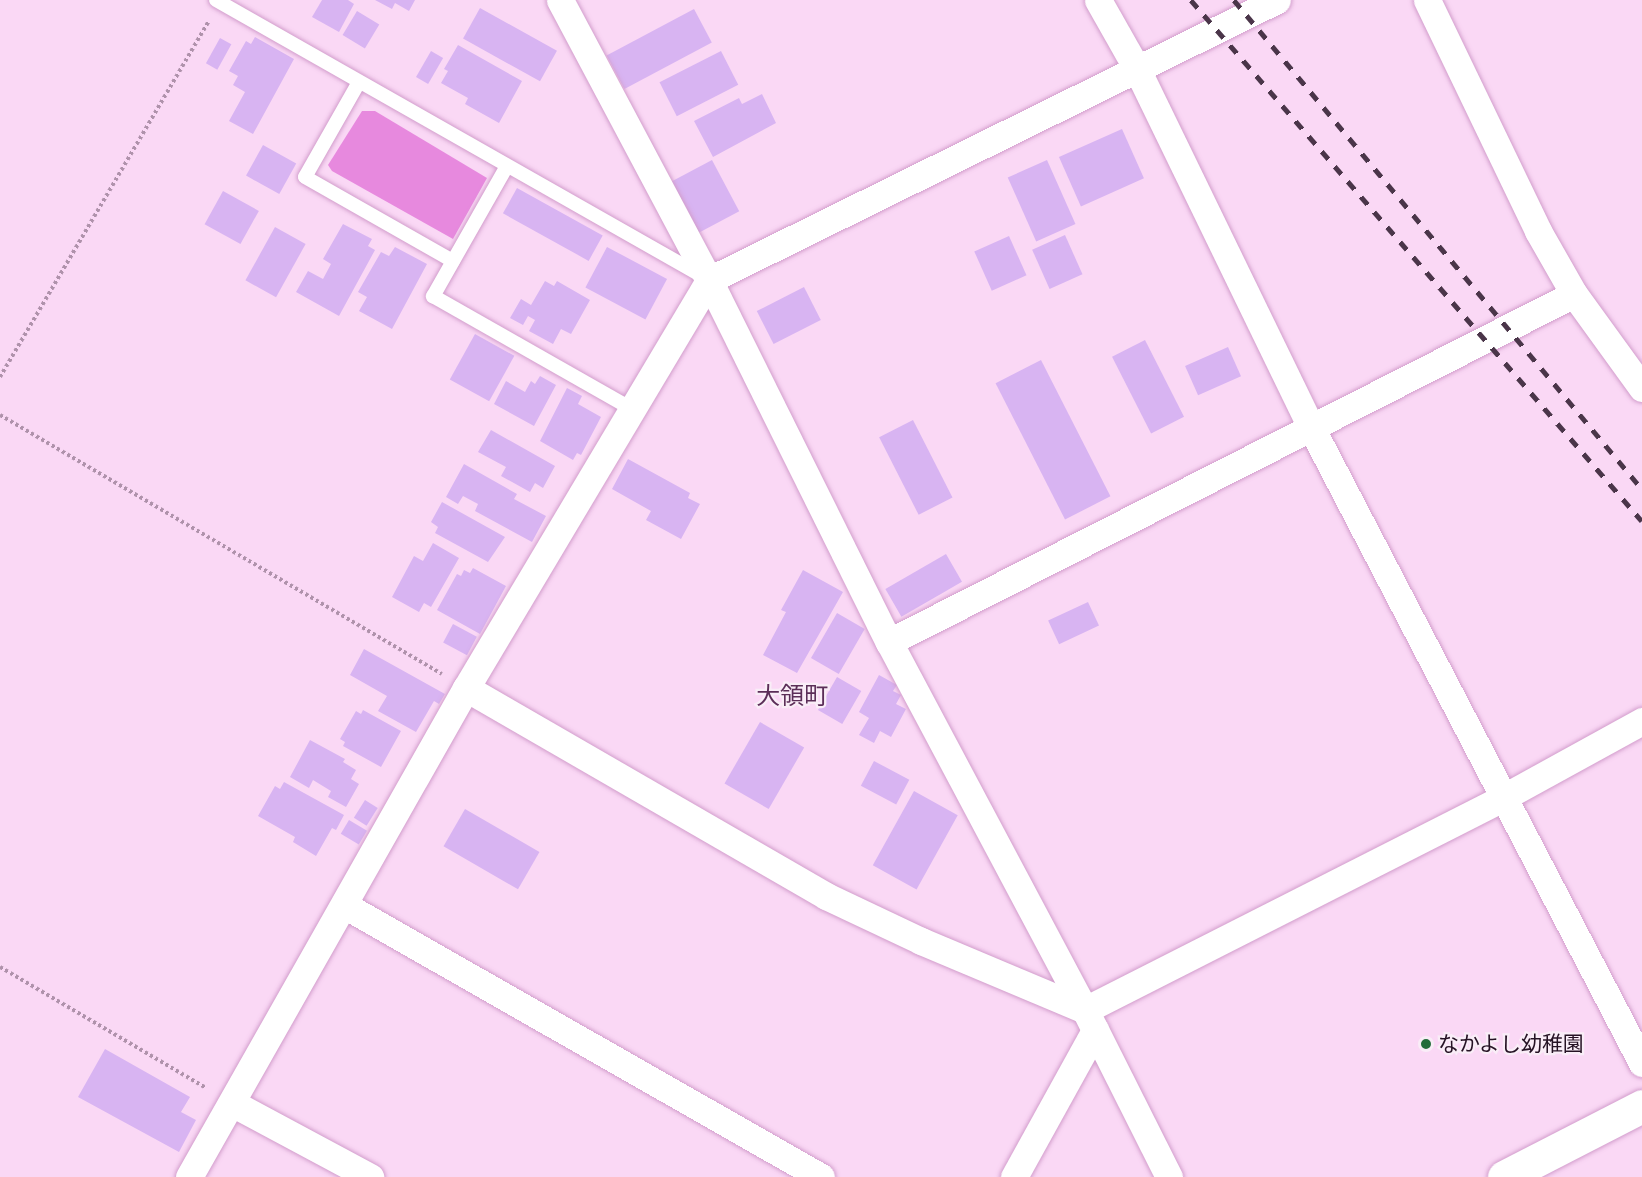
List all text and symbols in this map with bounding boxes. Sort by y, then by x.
district label: 大領町 [756,682,828,710]
place label: なかよし幼稚園 [1438,1031,1585,1057]
marker: なかよし幼稚園 [1419,1037,1433,1051]

